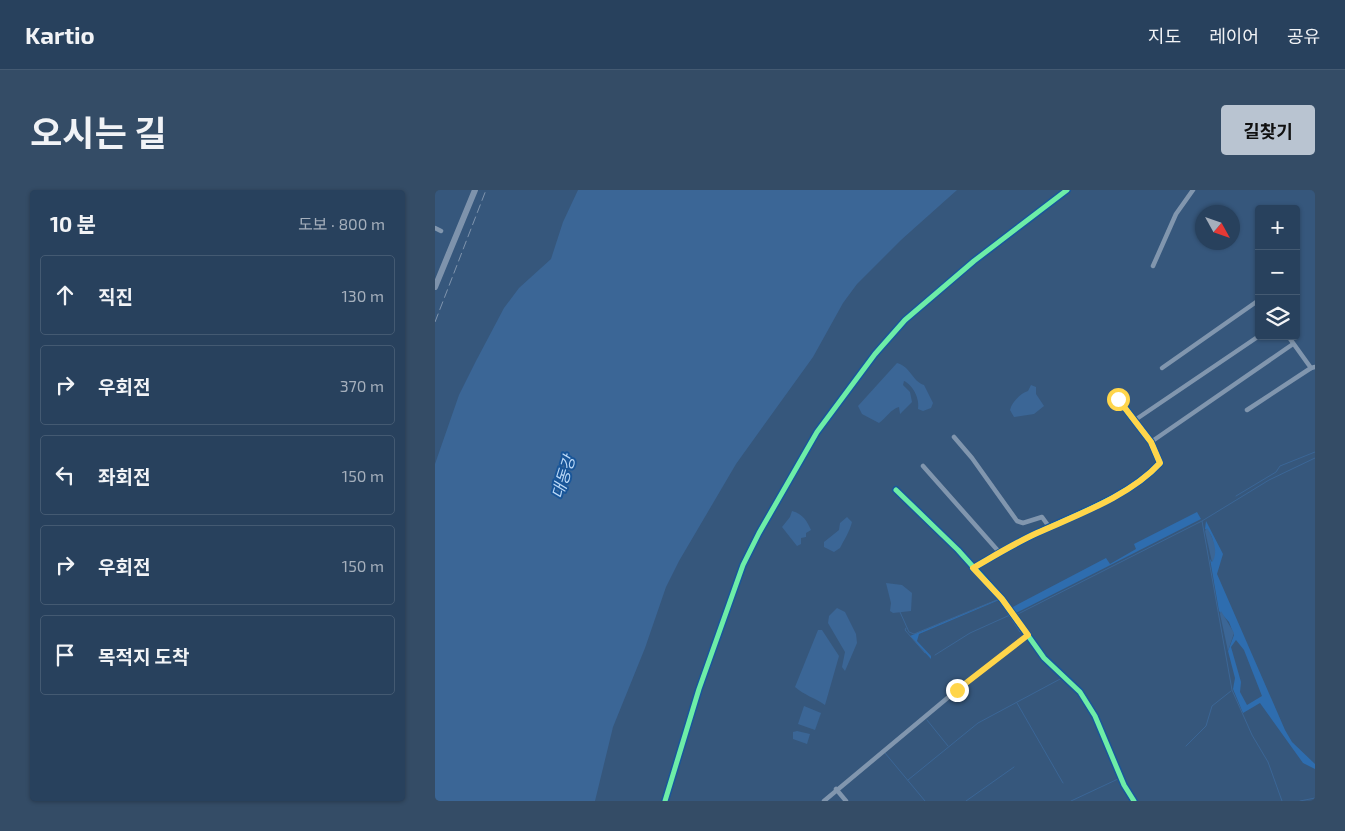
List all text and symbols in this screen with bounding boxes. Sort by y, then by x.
text: Kartio [25,20,95,49]
text: 지도 [1148,25,1181,47]
text: 레이어 [1209,25,1259,47]
text: 공유 [1287,25,1320,47]
button: 길찾기 [1221,105,1315,155]
text: 오시는 길 [30,111,166,153]
north arrow [1195,205,1240,250]
map controls [1255,205,1300,340]
button: + [1255,205,1300,250]
text: 10 분 [50,211,96,236]
text: 도보 · 800 m [298,214,385,233]
button: − [1255,250,1300,295]
icon: ahead [51,281,79,309]
text: 직진 [98,285,133,308]
text: 130 m [342,286,384,305]
button: layers [1255,295,1300,340]
icon: right [51,371,79,399]
text: 우회전 [98,375,150,398]
text: 370 m [340,376,384,395]
route start [1107,388,1130,411]
water label: 대동강 [547,451,579,501]
icon: left [51,461,79,489]
text: 좌회전 [98,465,150,488]
text: 150 m [342,466,384,485]
icon: right [51,551,79,579]
text: 우회전 [98,555,150,578]
text: 150 m [342,556,384,575]
icon: arrive [51,641,79,669]
text: 목적지 도착 [98,645,190,668]
route end [946,679,969,702]

